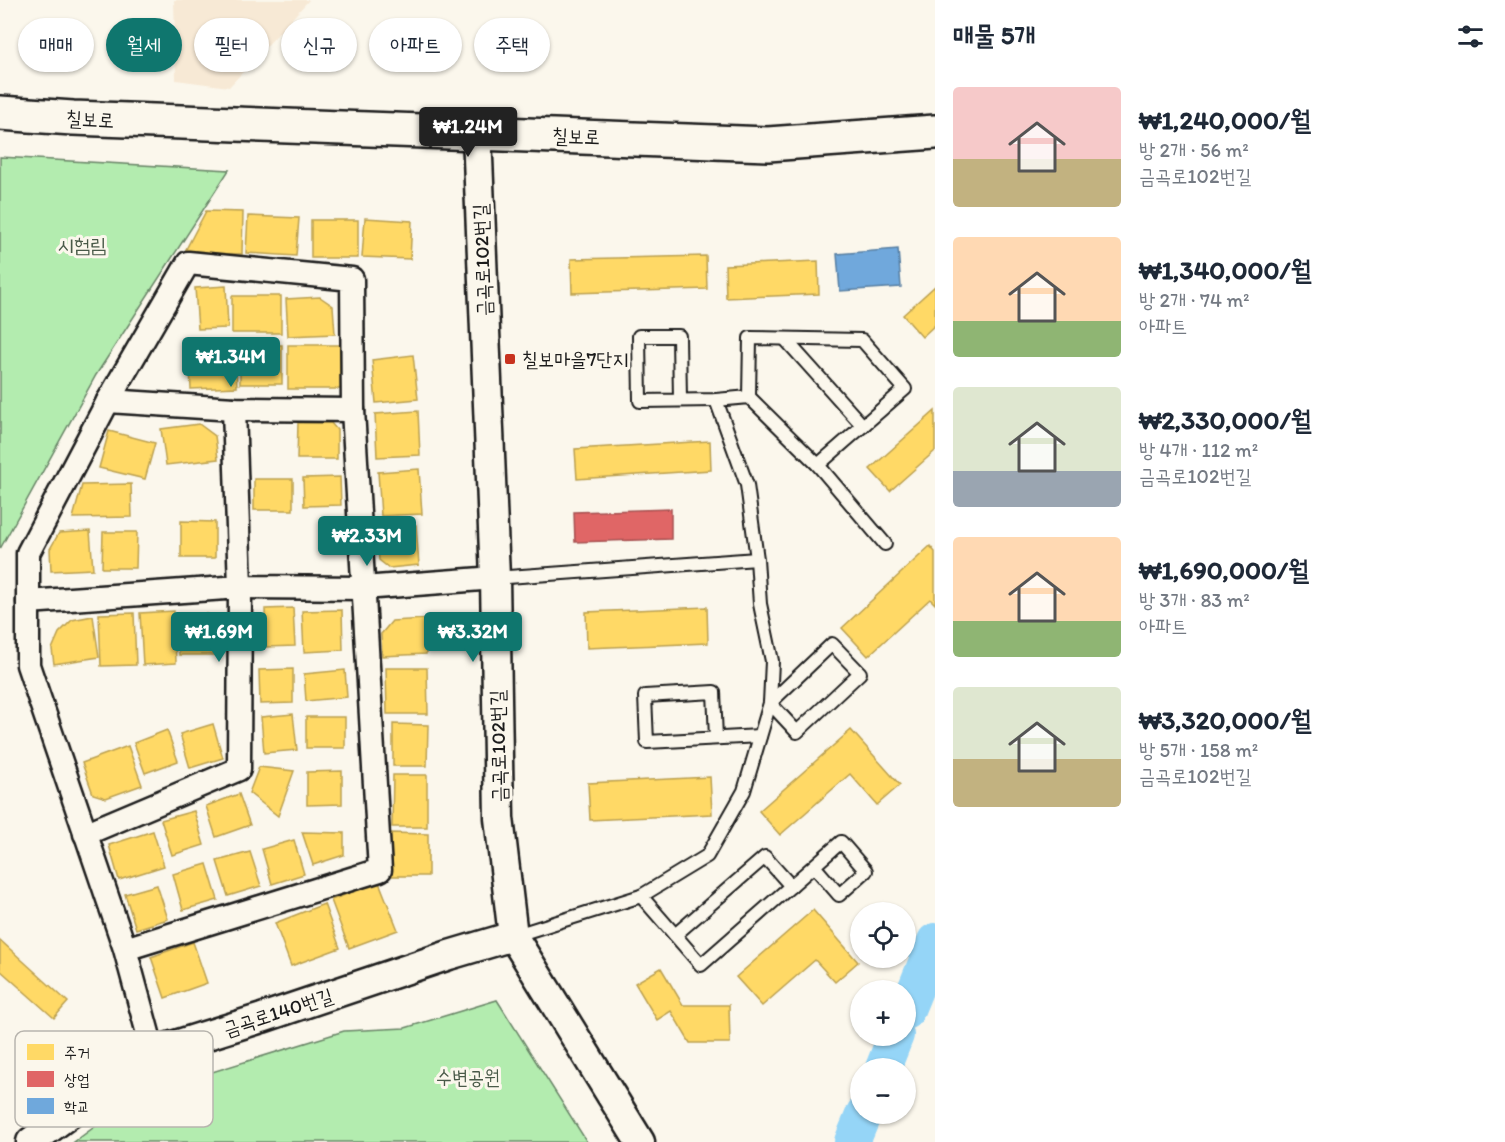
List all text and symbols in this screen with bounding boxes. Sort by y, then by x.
chip: 매매 [18,18,94,72]
chip: 월세 [106,18,182,72]
chip: 필터 [194,18,269,72]
chip: 신규 [281,18,357,72]
chip: 아파트 [369,18,462,72]
chip: 주택 [474,18,550,72]
text: 매물 5개 [953,19,1035,51]
icon: filters [1454,20,1487,53]
text: ₩1,240,000/월 [1139,104,1311,136]
street label: 칠보로 [65,106,115,132]
pin: ₩1.24M [419,107,517,158]
icon: home [1001,111,1073,183]
text: ₩1.24M [433,114,503,138]
street label: 칠보로 [551,123,601,149]
text: 방 2개 · 56 m² [1139,138,1249,162]
text: 금곡로102번길 [1139,164,1252,188]
street label: 금곡로102번길 [468,203,496,317]
park label: 시험림 [58,233,106,257]
text: ₩1,340,000/월 [1139,254,1311,286]
icon: home [1001,261,1073,333]
text: 방 2개 · 74 m² [1139,288,1250,312]
text: 아파트 [1139,314,1187,338]
pin: ₩1.34M [182,337,280,388]
text: ₩1.34M [196,344,266,368]
place label: 칠보마을7단지 [522,347,628,371]
marker: 칠보마을7단지 [503,352,517,366]
text: ₩2,330,000/월 [1139,404,1312,436]
icon: home [1001,411,1073,483]
text: 방 4개 · 112 m² [1139,438,1258,462]
text: 금곡로102번길 [1139,464,1252,488]
pin: ₩2.33M [318,516,416,567]
text: ₩2.33M [332,523,402,547]
text: ₩1,690,000/월 [1139,554,1309,586]
icon: home [1001,561,1073,633]
text: 방 3개 · 83 m² [1139,588,1250,612]
pin: ₩1.69M [170,612,268,663]
pin: ₩3.32M [424,612,522,663]
text: 아파트 [1139,614,1187,638]
text: ₩1.69M [185,619,253,643]
text: ₩3.32M [438,619,508,643]
street label: 금곡로102번길 [485,690,511,802]
text: ₩3,320,000/월 [1139,704,1312,736]
icon: home [1001,711,1073,783]
text: 방 5개 · 158 m² [1139,738,1258,762]
text: 금곡로102번길 [1139,764,1252,788]
map controls [850,902,916,1124]
button: locate [850,902,916,968]
button: + [850,980,916,1046]
street label: 금곡로140번길 [220,983,336,1041]
legend [15,1031,213,1127]
text: 주거 [64,1043,90,1062]
button: − [850,1058,916,1124]
park label: 수변공원 [436,1065,500,1089]
text: 상업 [64,1070,90,1089]
text: 학교 [64,1097,90,1116]

